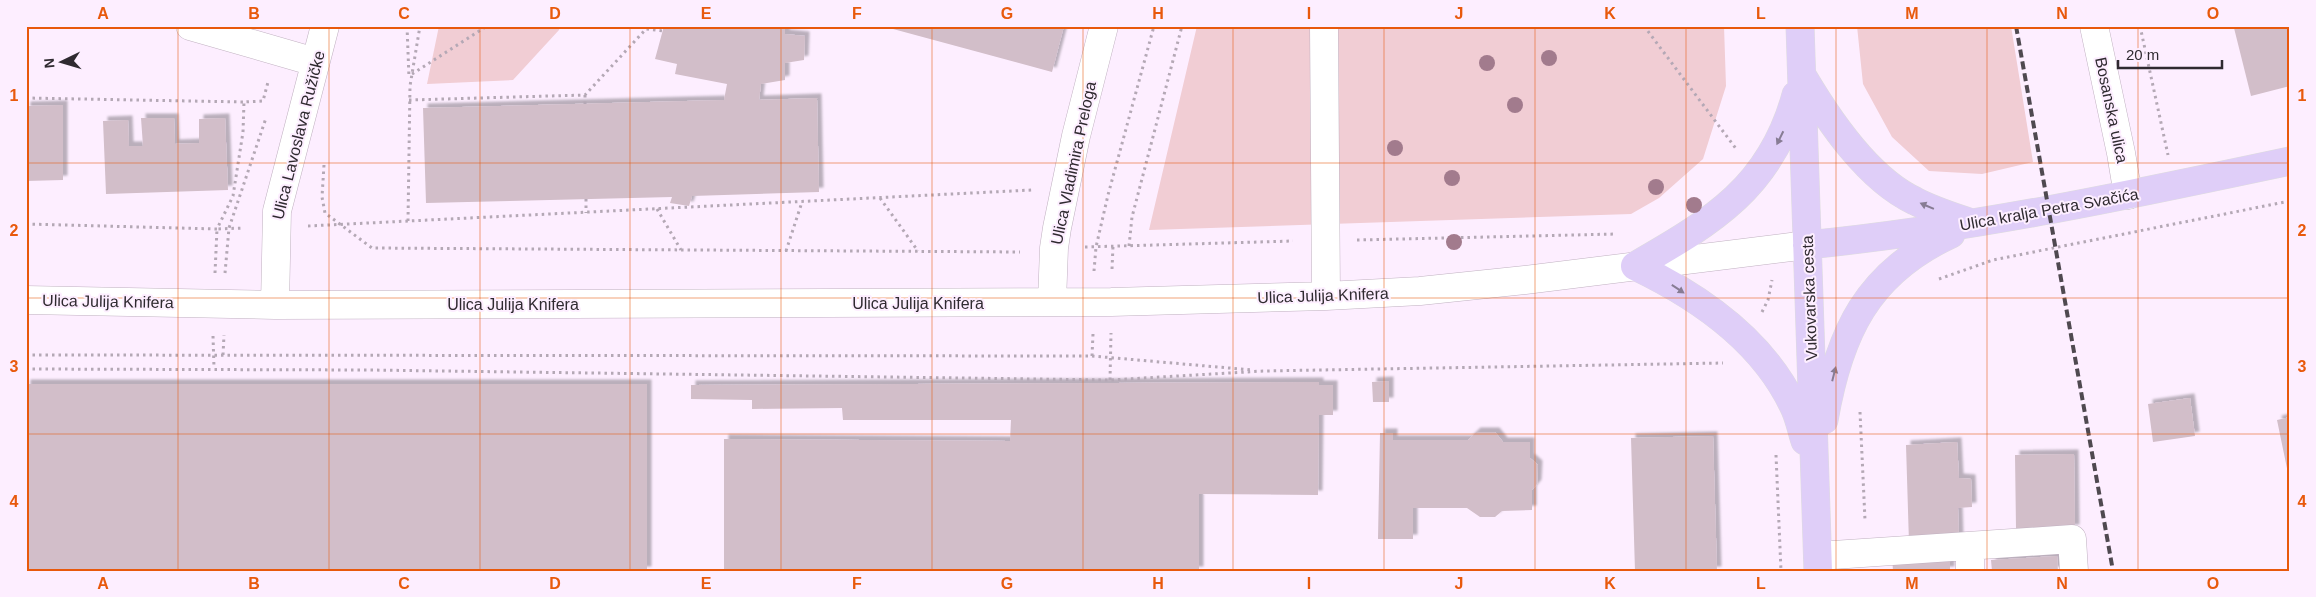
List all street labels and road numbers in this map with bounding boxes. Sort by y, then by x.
street label: Ulica Lavoslava Ružičke [269,49,328,221]
street label: Bosanska ulica [2092,56,2131,165]
street label: Ulica Vladimira Preloga [1048,80,1099,246]
street label: Ulica kralja Petra Svačića [1958,185,2140,234]
street label: Vukovarska cesta [1799,235,1820,361]
street label: Ulica Julija Knifera [1257,285,1389,306]
street label: Ulica Julija Knifera [42,292,174,311]
street label: Ulica Julija Knifera [852,295,984,312]
street label: Ulica Julija Knifera [447,296,579,313]

